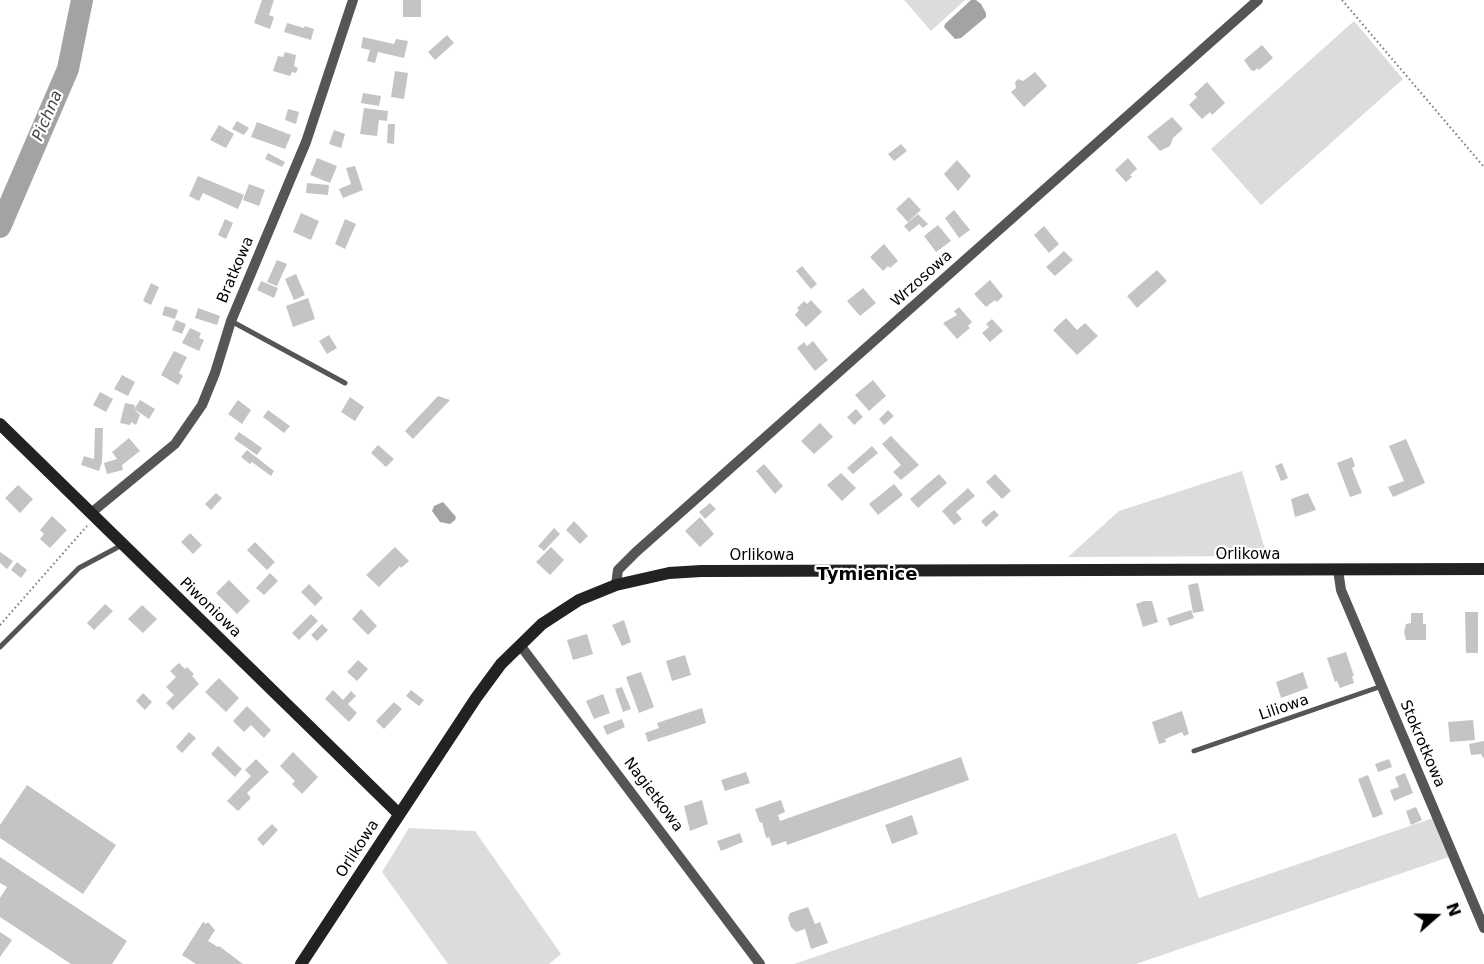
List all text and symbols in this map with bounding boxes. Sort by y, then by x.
water label: Pichna [29,88,67,144]
street label: Bratkowa [214,234,258,306]
street label: Wrzosowa [888,247,956,311]
street label: Orlikowa [1215,546,1281,564]
street label: Orlikowa [729,547,795,565]
district label: Tymienice [817,564,917,586]
street label: Piwoniowa [175,574,245,642]
street label: Liliowa [1257,691,1311,725]
street label: Stokrotkowa [1396,698,1448,790]
street label: Nagietkowa [619,754,687,836]
street label: Orlikowa [333,817,383,881]
north arrow [1406,886,1466,946]
text: N [1442,900,1465,919]

